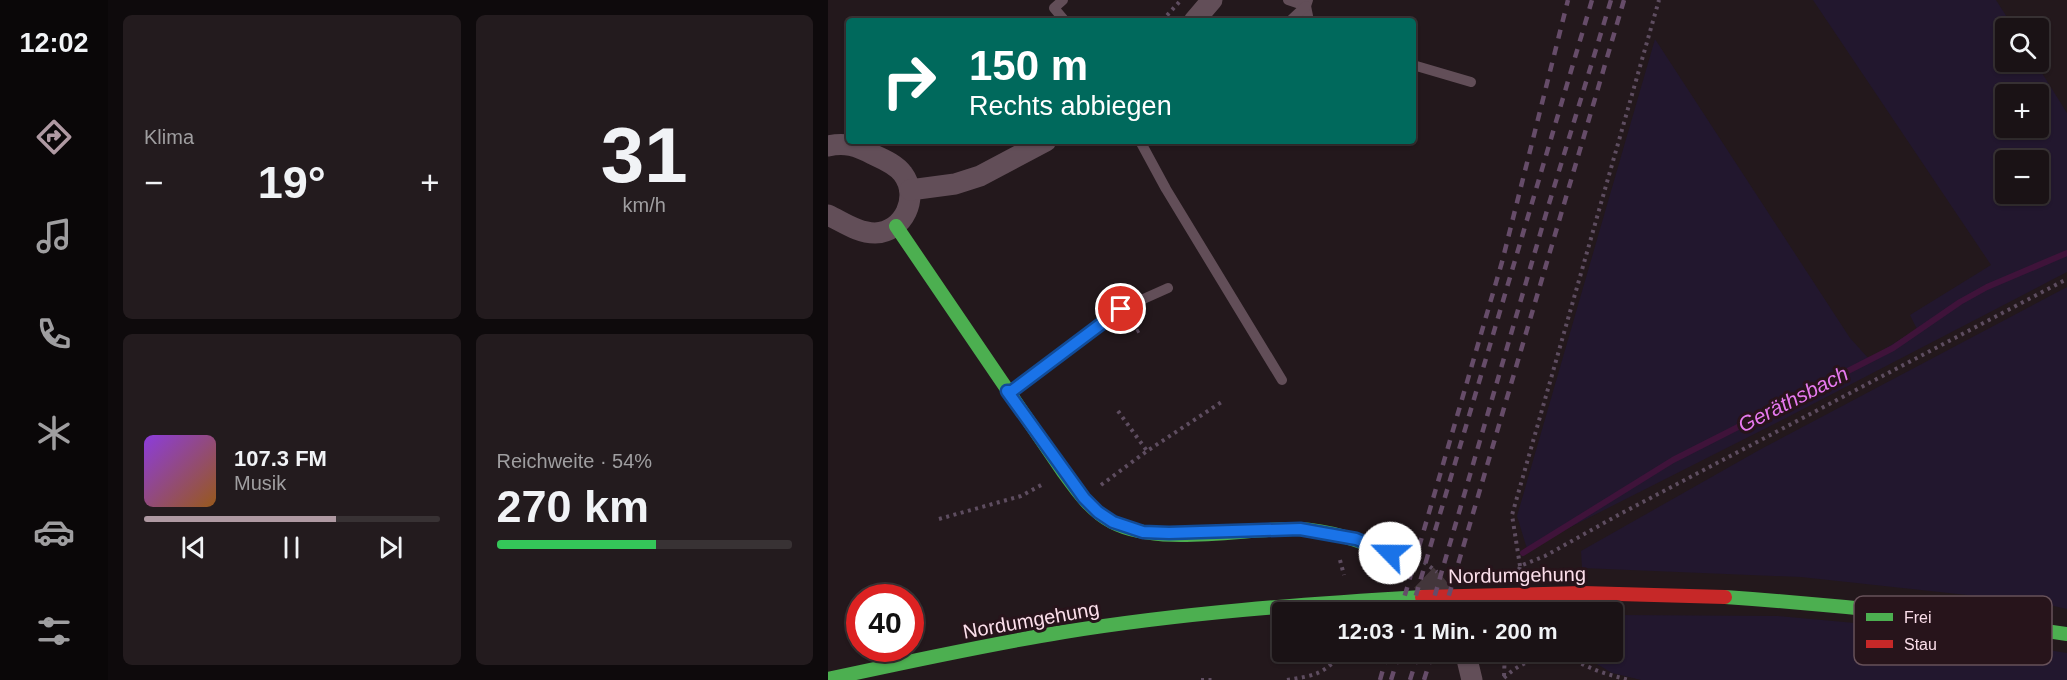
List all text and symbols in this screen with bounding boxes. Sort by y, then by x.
map controls [1995,18,2049,204]
button: search [1995,18,2049,72]
text: 12:02 [19,28,89,58]
icon: right [870,42,948,120]
text: 150 m [969,42,1088,89]
button: + [1995,84,2049,138]
text: Rechts abbiegen [969,91,1172,121]
text: 31 [601,111,688,199]
icon: directions [33,116,75,158]
text: Klima [144,126,194,148]
button: − [1995,150,2049,204]
text: 19° [258,157,326,208]
text: − [144,164,163,201]
text: + [420,164,440,201]
text: km/h [623,194,666,216]
icon: music [33,215,75,257]
pin [1095,283,1146,334]
icon: arrive [1104,292,1137,325]
icon: phone [33,313,75,355]
water label: Geräthsbach [1734,361,1852,437]
icon: climate [33,412,75,454]
text: 107.3 FM [234,446,327,471]
text: Reichweite · 54% [497,450,652,472]
text: Musik [234,472,286,494]
text: 270 km [497,481,649,532]
icon: car [33,511,75,553]
position arrow [1358,521,1422,585]
icon: previous [177,531,210,564]
icon: pause [275,531,308,564]
icon: next [374,531,407,564]
street label: Nordumgehung [1448,563,1586,587]
speed limit sign: 40 [846,584,924,662]
legend [1854,596,2052,665]
street label: Nordumgehung [961,597,1101,643]
text: Frei [1904,609,1932,626]
icon: filters [33,610,75,652]
text: 12:03 · 1 Min. · 200 m [1337,619,1558,644]
text: Stau [1904,636,1937,653]

